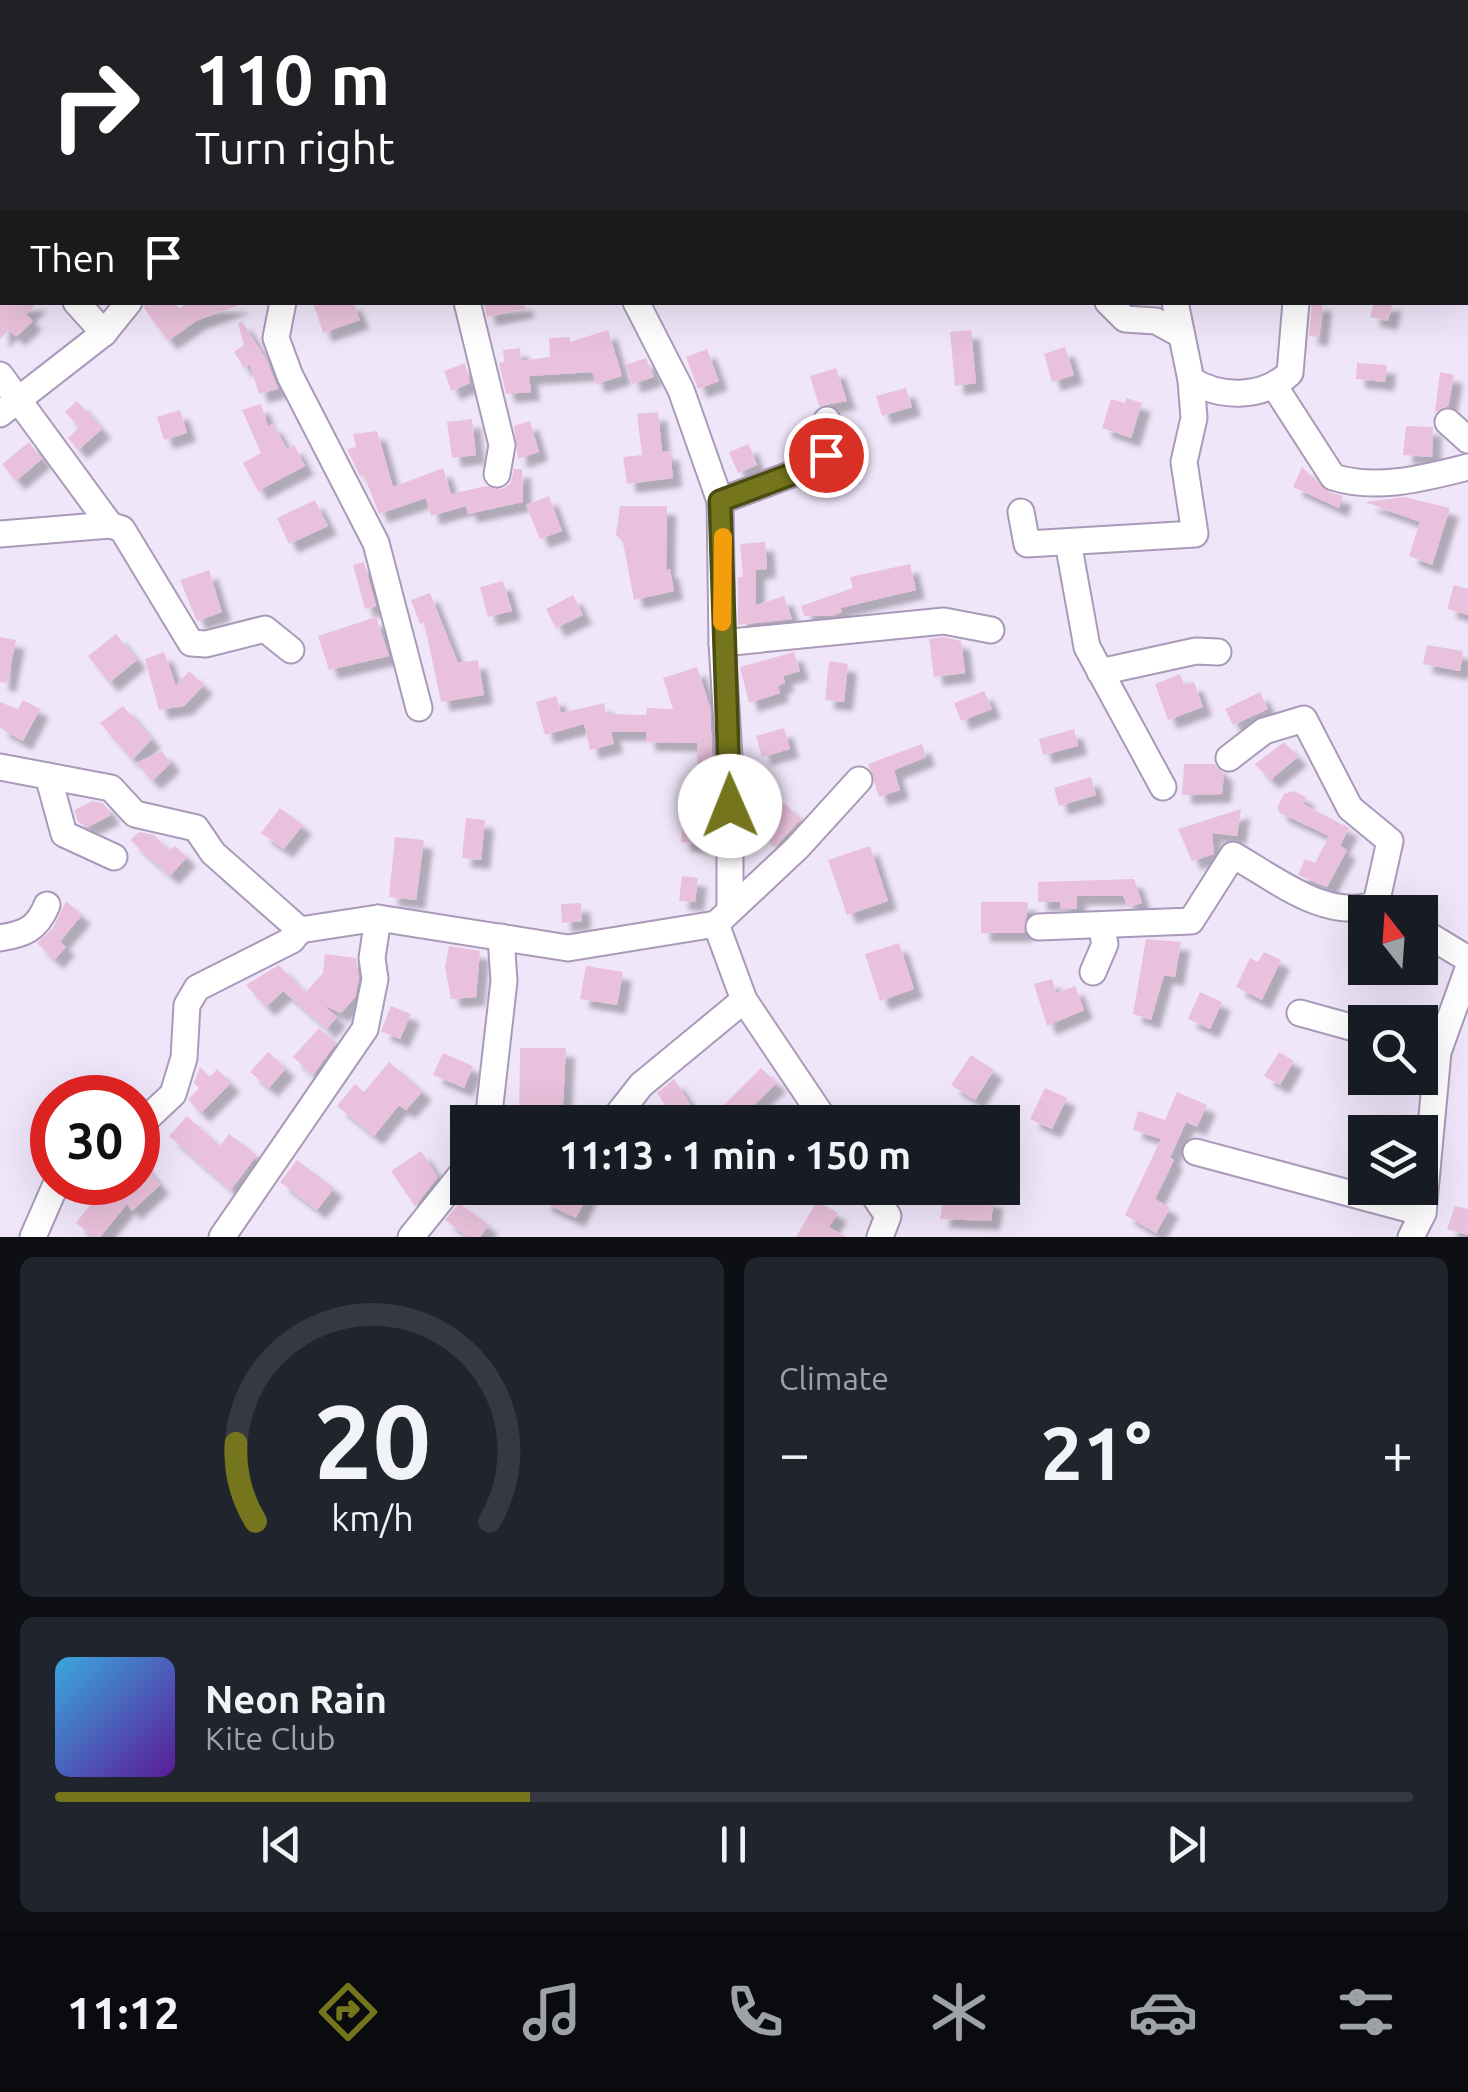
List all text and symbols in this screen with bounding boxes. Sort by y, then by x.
icon: right [30,40,160,170]
text: 110 m [195,40,390,118]
text: Turn right [195,122,395,173]
icon: arrive [136,230,191,285]
text: Then [30,237,116,279]
pin [784,413,869,498]
icon: arrive [799,428,854,483]
position arrow [678,754,782,858]
north arrow [1348,895,1438,985]
map controls [1348,895,1438,1205]
button: search [1348,1005,1438,1095]
speed limit sign: 30 [30,1075,160,1205]
button: layers [1348,1115,1438,1205]
text: 11:13 · 1 min · 150 m [559,1134,911,1176]
text: Climate [779,1360,889,1396]
text: 20 [313,1382,431,1499]
text: 21° [1040,1410,1152,1494]
text: − [779,1422,810,1483]
text: + [1382,1422,1413,1483]
text: km/h [331,1498,413,1538]
text: Neon Rain [205,1678,387,1720]
text: Kite Club [205,1720,335,1756]
icon: previous [254,1817,309,1872]
icon: pause [706,1817,761,1872]
icon: next [1159,1817,1214,1872]
icon: directions [313,1977,383,2047]
icon: music [517,1977,587,2047]
icon: phone [720,1977,790,2047]
icon: climate [924,1977,994,2047]
icon: car [1128,1977,1198,2047]
icon: filters [1331,1977,1401,2047]
text: 11:12 [67,1987,179,2038]

